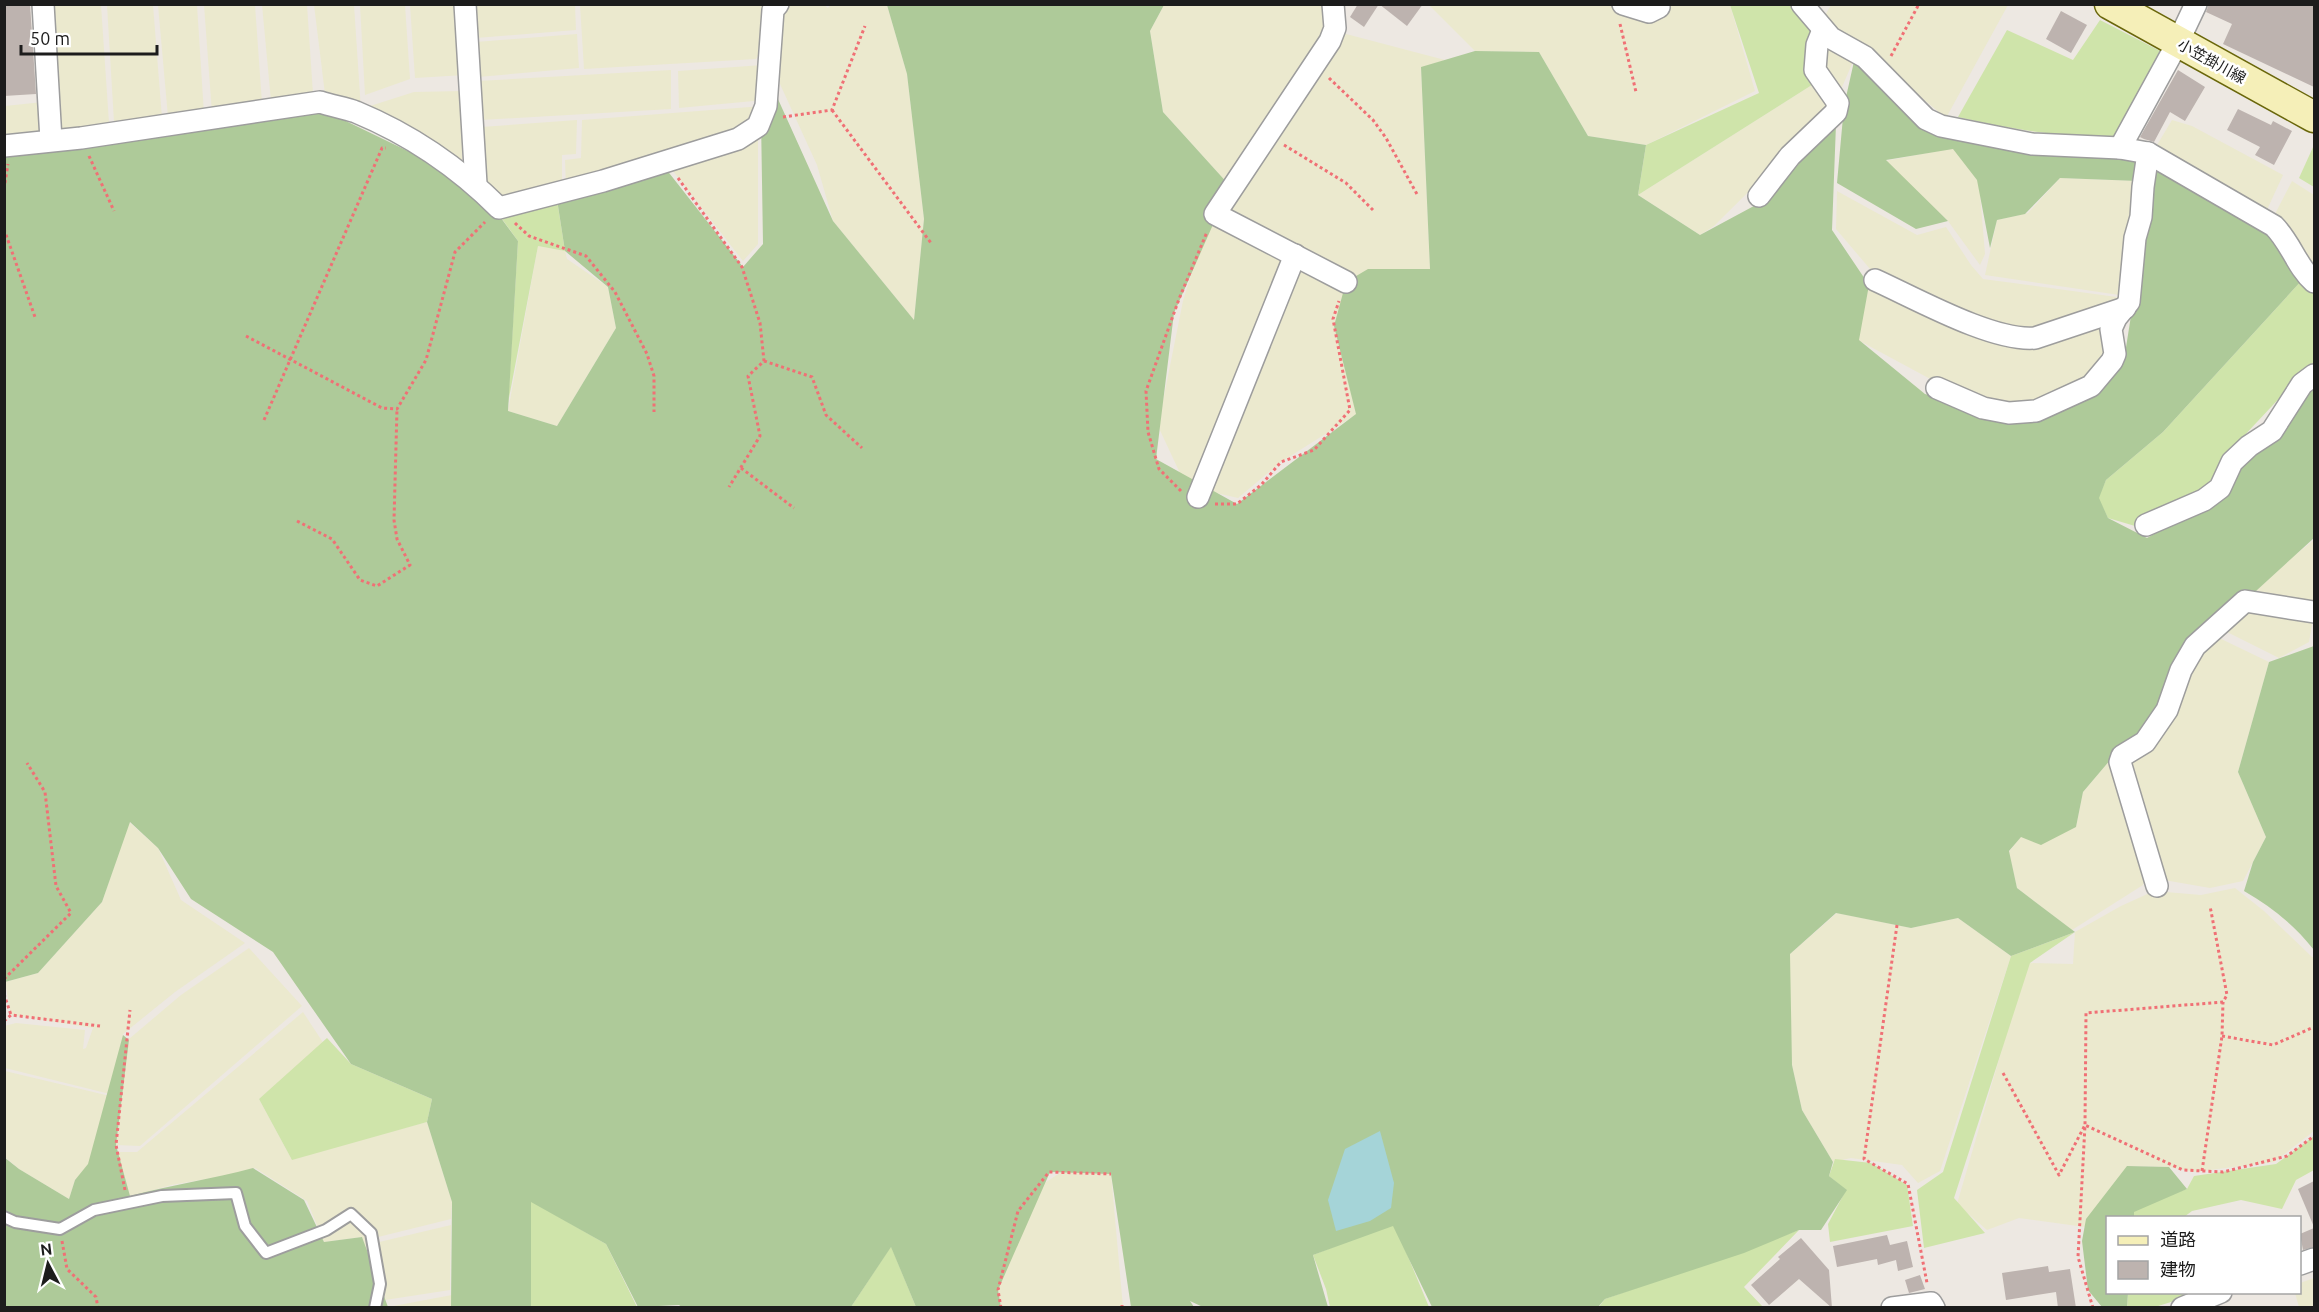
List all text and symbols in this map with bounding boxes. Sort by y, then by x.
scale bar [21,18,158,56]
text: 50 m [30,28,70,48]
street label: 小笠掛川線 [2175,35,2249,87]
legend [2106,1216,2301,1294]
text: 道路 [2160,1229,2196,1249]
north arrow [18,1234,78,1294]
text: N [39,1239,53,1259]
text: 建物 [2160,1259,2196,1279]

